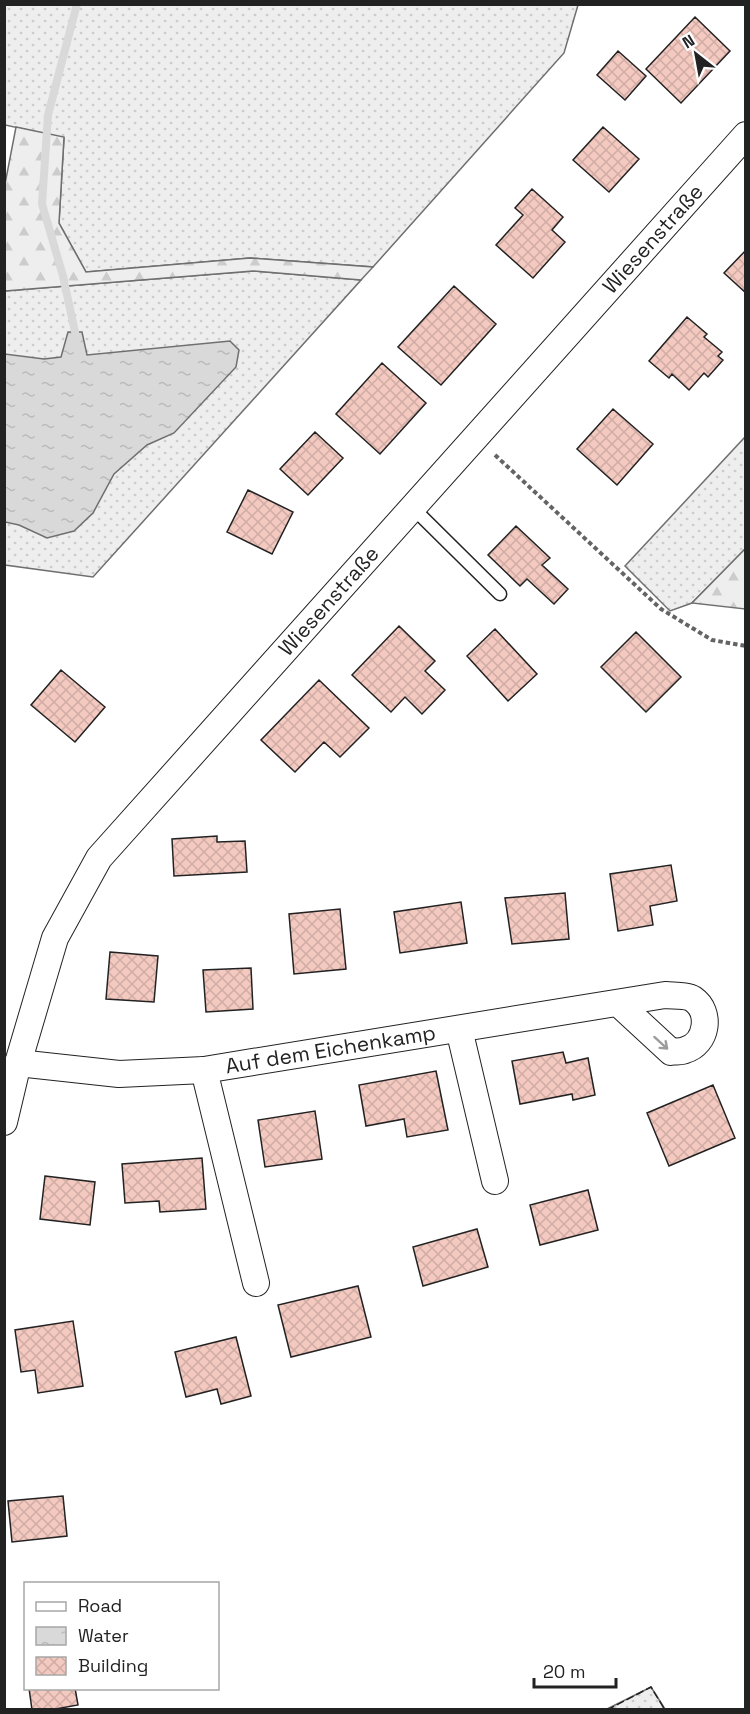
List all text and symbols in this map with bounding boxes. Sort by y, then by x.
north arrow [666,24,726,84]
text: N [679,30,699,53]
street label: Wiesenstraße [596,178,709,299]
street label: Wiesenstraße [272,540,385,661]
street label: Auf dem Eichenkamp [223,1019,438,1079]
one-way arrow [653,1036,668,1050]
legend [24,1582,219,1690]
text: Road [78,1594,122,1617]
text: Water [78,1624,129,1647]
scale bar [534,1651,616,1689]
text: Building [78,1654,148,1677]
text: 20 m [543,1660,586,1683]

